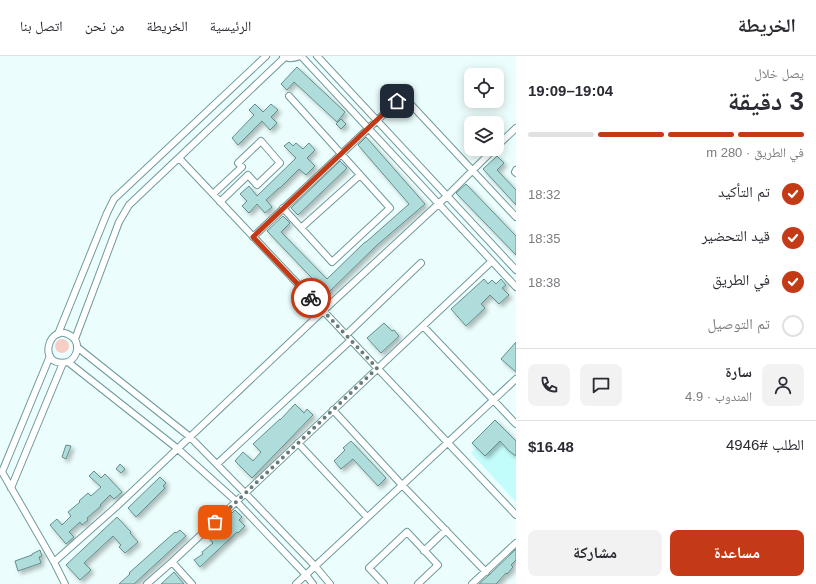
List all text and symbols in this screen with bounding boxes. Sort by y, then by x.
text: الخريطة [738,15,796,36]
text: اتصل بنا [20,18,63,34]
text: من نحن [85,18,125,34]
text: الخريطة [147,18,188,34]
text: الرئيسية [210,18,251,34]
text: يصل خلال [754,66,804,81]
map controls [464,68,504,156]
button: locate [464,68,504,108]
text: 19:04–19:09 [528,82,613,99]
pin [380,84,414,118]
text: 3 دقيقة [728,86,804,116]
icon: home [386,90,408,112]
button: layers [464,116,504,156]
text: في الطريق · 280 m [706,145,804,160]
text: تم التأكيد [718,183,770,200]
icon: check [782,183,804,205]
text: 18:32 [528,187,561,202]
text: قيد التحضير [702,227,770,244]
icon: check [782,227,804,249]
text: 18:35 [528,231,561,246]
text: في الطريق [712,271,770,288]
icon: check [782,271,804,293]
text: 18:38 [528,275,561,290]
courier [291,278,331,318]
icon: bike [300,287,322,309]
text: تم التوصيل [708,315,770,332]
text: سارة [725,363,752,380]
button: phone [528,364,570,406]
button: chat [580,364,622,406]
button: person [762,364,804,406]
text: المندوب · 4.9 [685,389,752,404]
text: الطلب #4946 [726,436,804,453]
text: $16.48 [528,438,574,455]
pin [198,505,232,539]
icon: bag [204,511,226,533]
button: مشاركة [528,530,662,576]
button: مساعدة [670,530,804,576]

